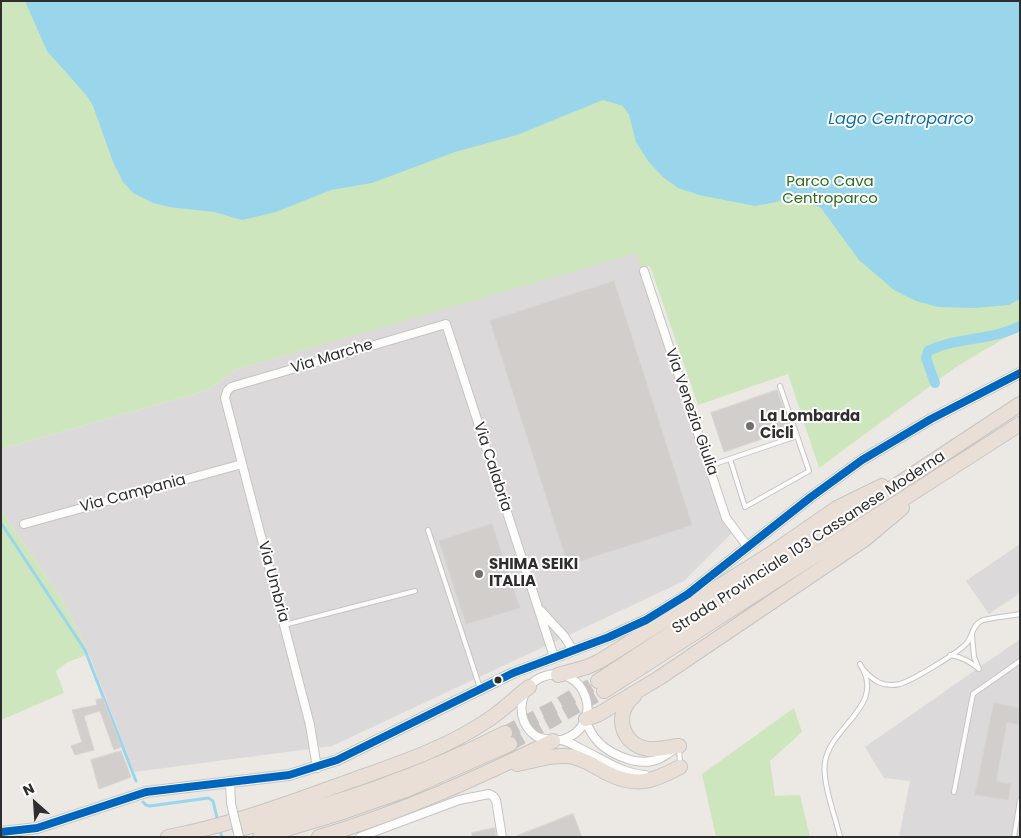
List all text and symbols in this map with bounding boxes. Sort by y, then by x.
water label: Lago Centroparco [828,110,974,130]
park label: Parco Cava Centroparco [782,173,878,208]
street label: Via Marche [289,336,375,378]
street label: Via Venezia Giulia [661,346,721,478]
place label: La Lombarda Cicli [760,408,860,443]
street label: Via Calabria [469,420,515,514]
marker: La Lombarda Cicli [744,420,756,432]
street label: Strada Provinciale 103 Cassanese Moderna [669,448,949,638]
street label: Via Campania [78,471,188,517]
street label: Via Umbria [254,540,292,624]
place label: SHIMA SEIKI ITALIA [489,556,578,591]
marker: SHIMA SEIKI ITALIA [473,568,485,580]
unlabelled marker [493,675,503,685]
north arrow [10,778,60,828]
text: N [19,778,38,801]

